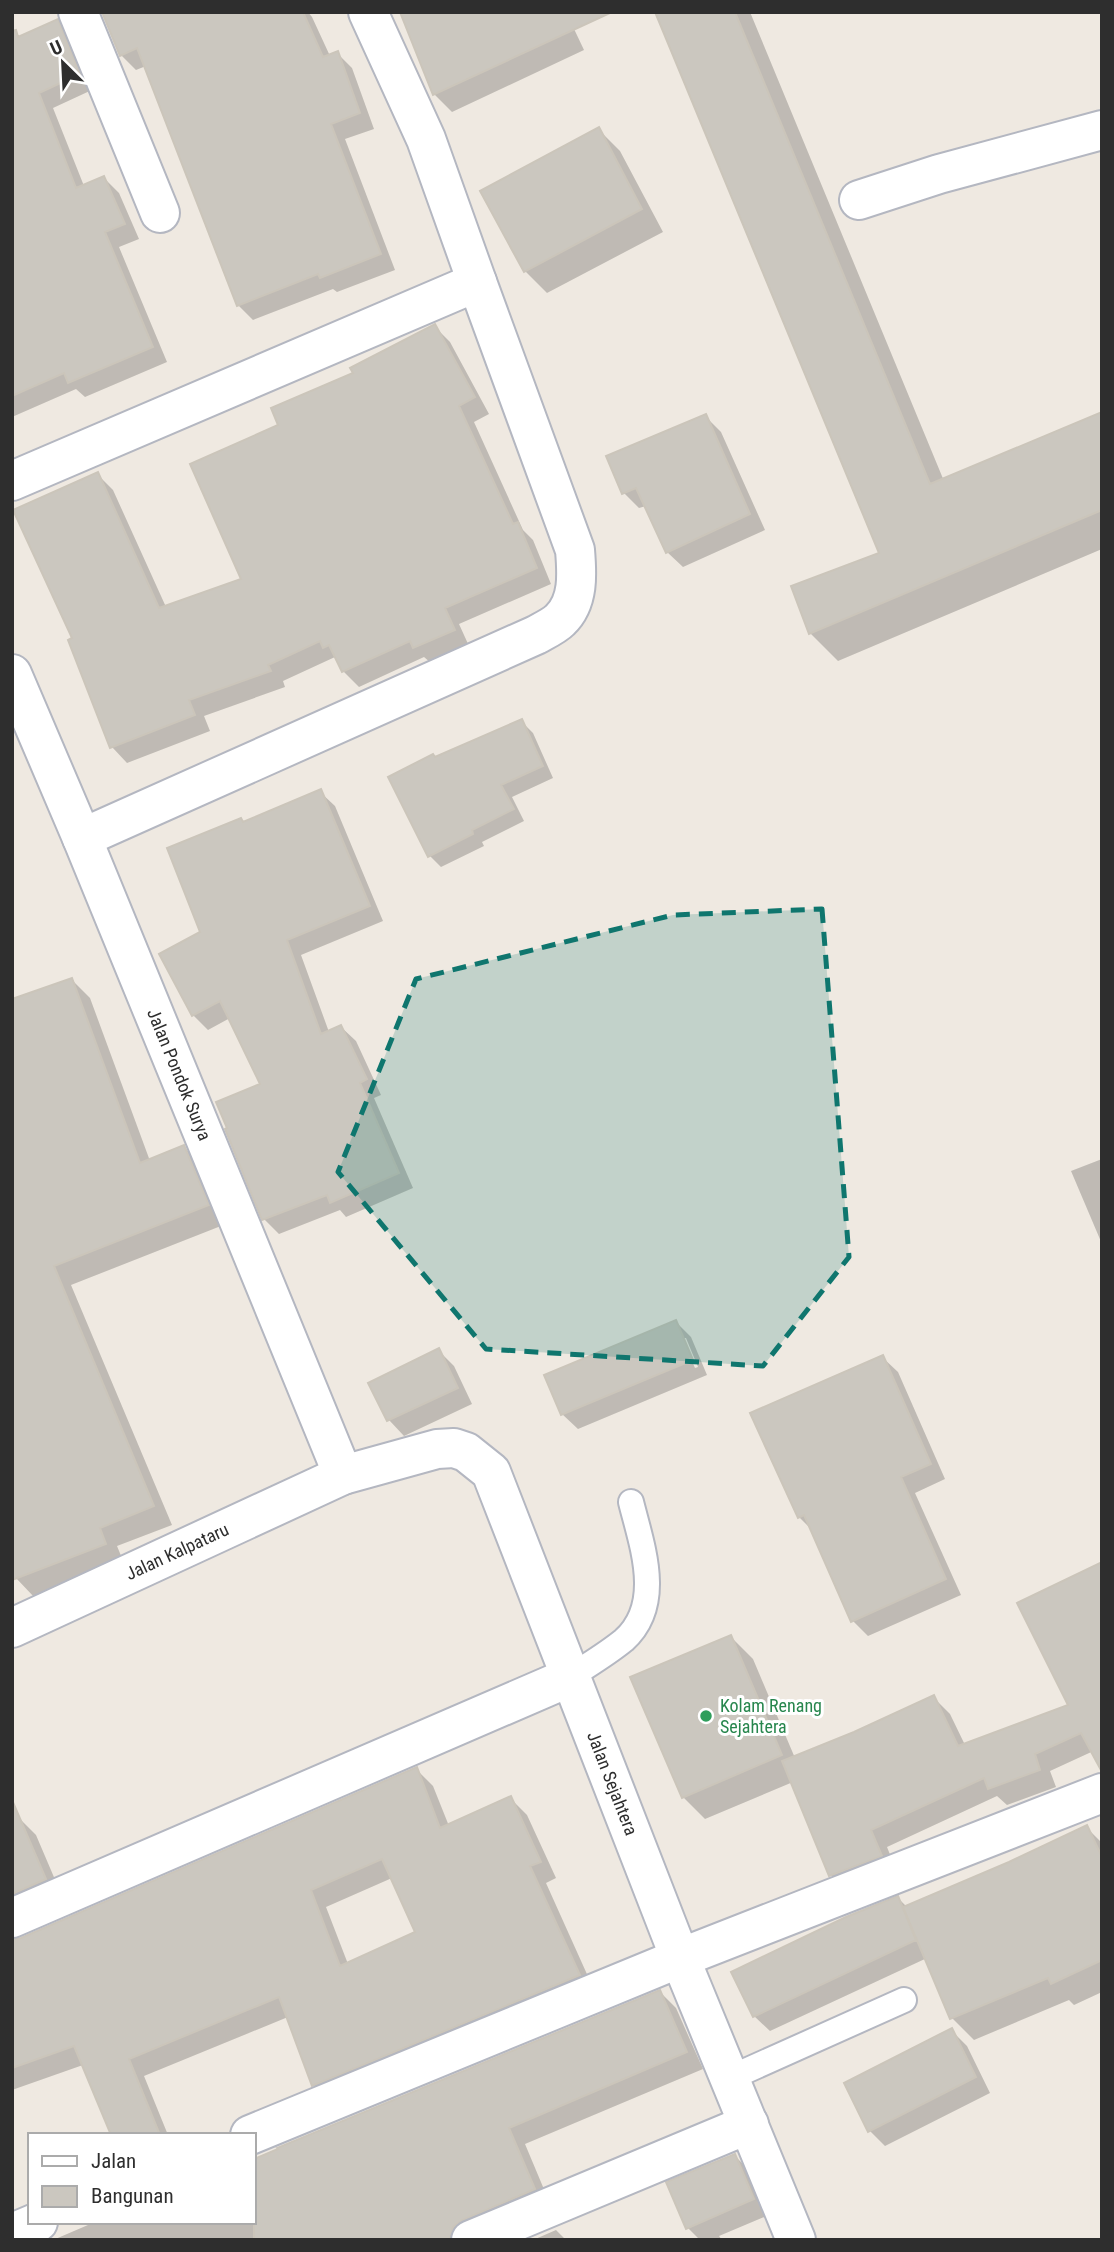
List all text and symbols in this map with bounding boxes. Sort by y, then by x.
north arrow [28,28,98,98]
text: U [47,35,66,61]
street label: Jalan Pondok Surya [143,1005,216,1143]
street label: Jalan Kalpataru [122,1518,232,1584]
place label: Kolam Renang Sejahtera [720,1695,822,1737]
marker: Kolam Renang Sejahtera [698,1708,714,1724]
street label: Jalan Sejahtera [583,1728,642,1838]
legend [28,2133,256,2224]
text: Jalan [91,2149,136,2173]
text: Bangunan [91,2184,174,2208]

